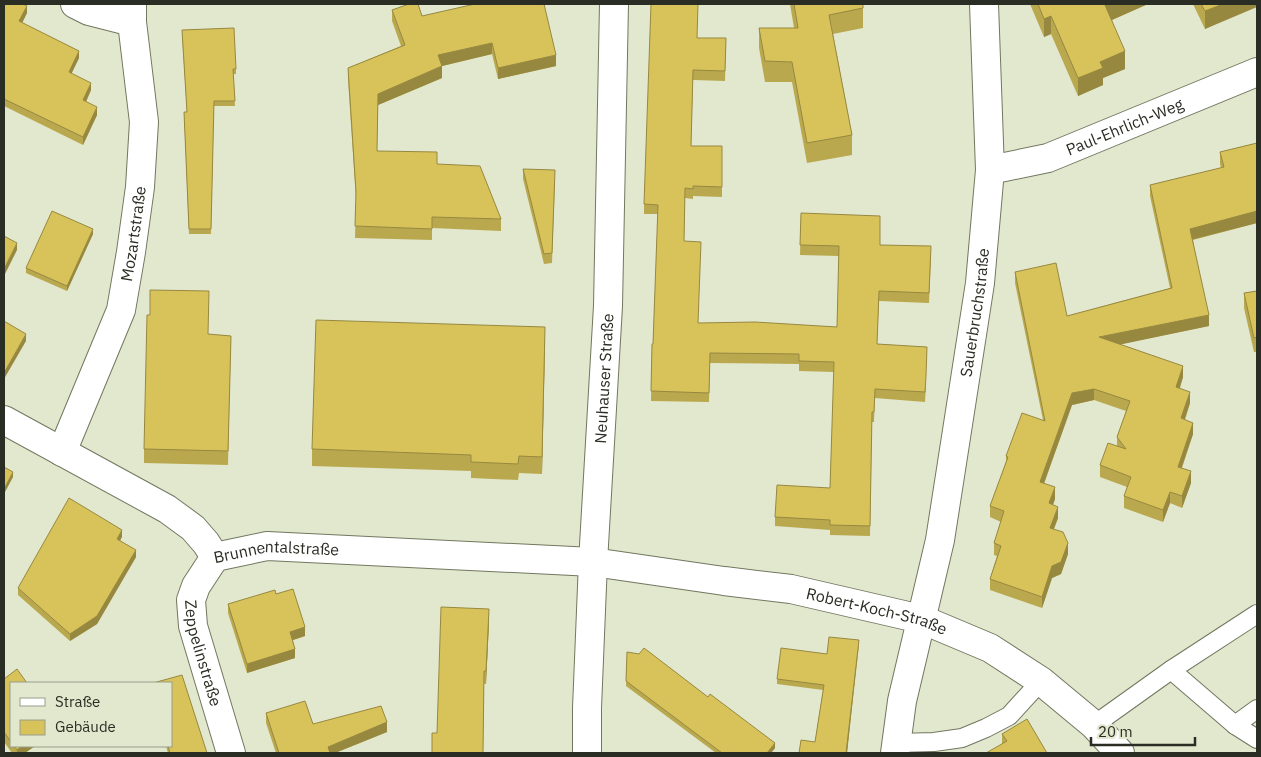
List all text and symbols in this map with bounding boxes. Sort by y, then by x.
street label: Paul-Ehrlich-Weg [1063,93,1187,160]
street label: Mozartstraße [116,185,150,283]
street label: Sauerbruchstraße [956,247,993,378]
street label: Neuhauser Straße [590,313,618,444]
street label: Brunnentalstraße [212,536,340,567]
street label: Robert-Koch-Straße [804,583,951,639]
street label: Zeppelinstraße [181,599,226,709]
legend [10,682,172,747]
text: Straße [55,692,100,711]
scale bar [1091,714,1195,746]
text: Gebäude [55,717,116,736]
text: 20 m [1098,722,1133,741]

